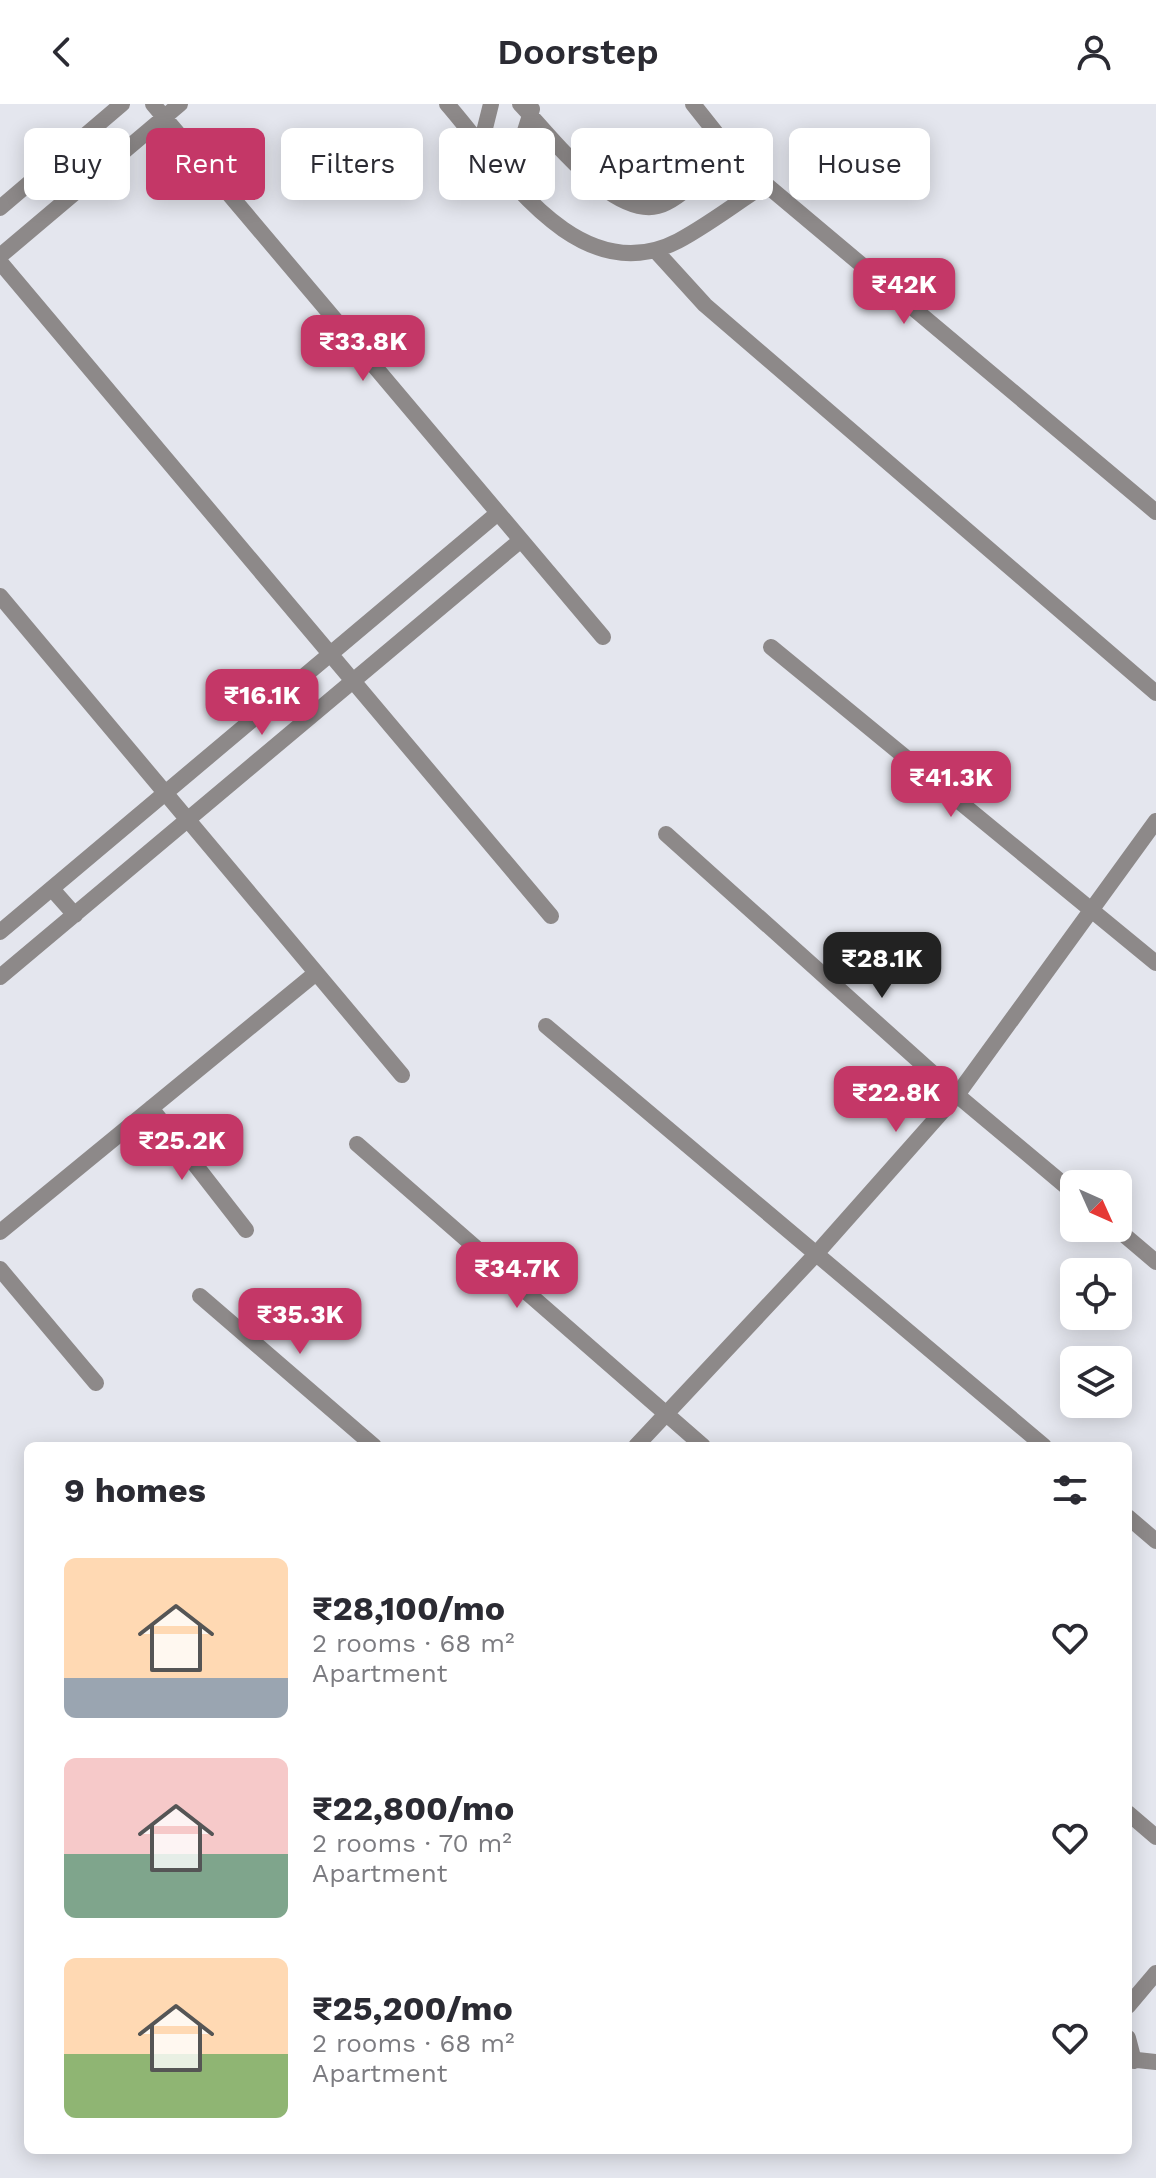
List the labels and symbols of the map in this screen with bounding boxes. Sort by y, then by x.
pin: ₹42K [857,258,951,326]
pin: ₹33.8K [298,315,428,383]
pin: ₹16.1K [197,669,327,737]
pin: ₹41.3K [886,751,1016,819]
pin: ₹28.1K [817,932,947,1000]
pin: ₹22.8K [831,1066,961,1134]
pin: ₹25.2K [117,1114,247,1182]
north arrow [1060,1170,1132,1242]
pin: ₹34.7K [452,1242,582,1310]
pin: ₹35.3K [235,1288,365,1356]

